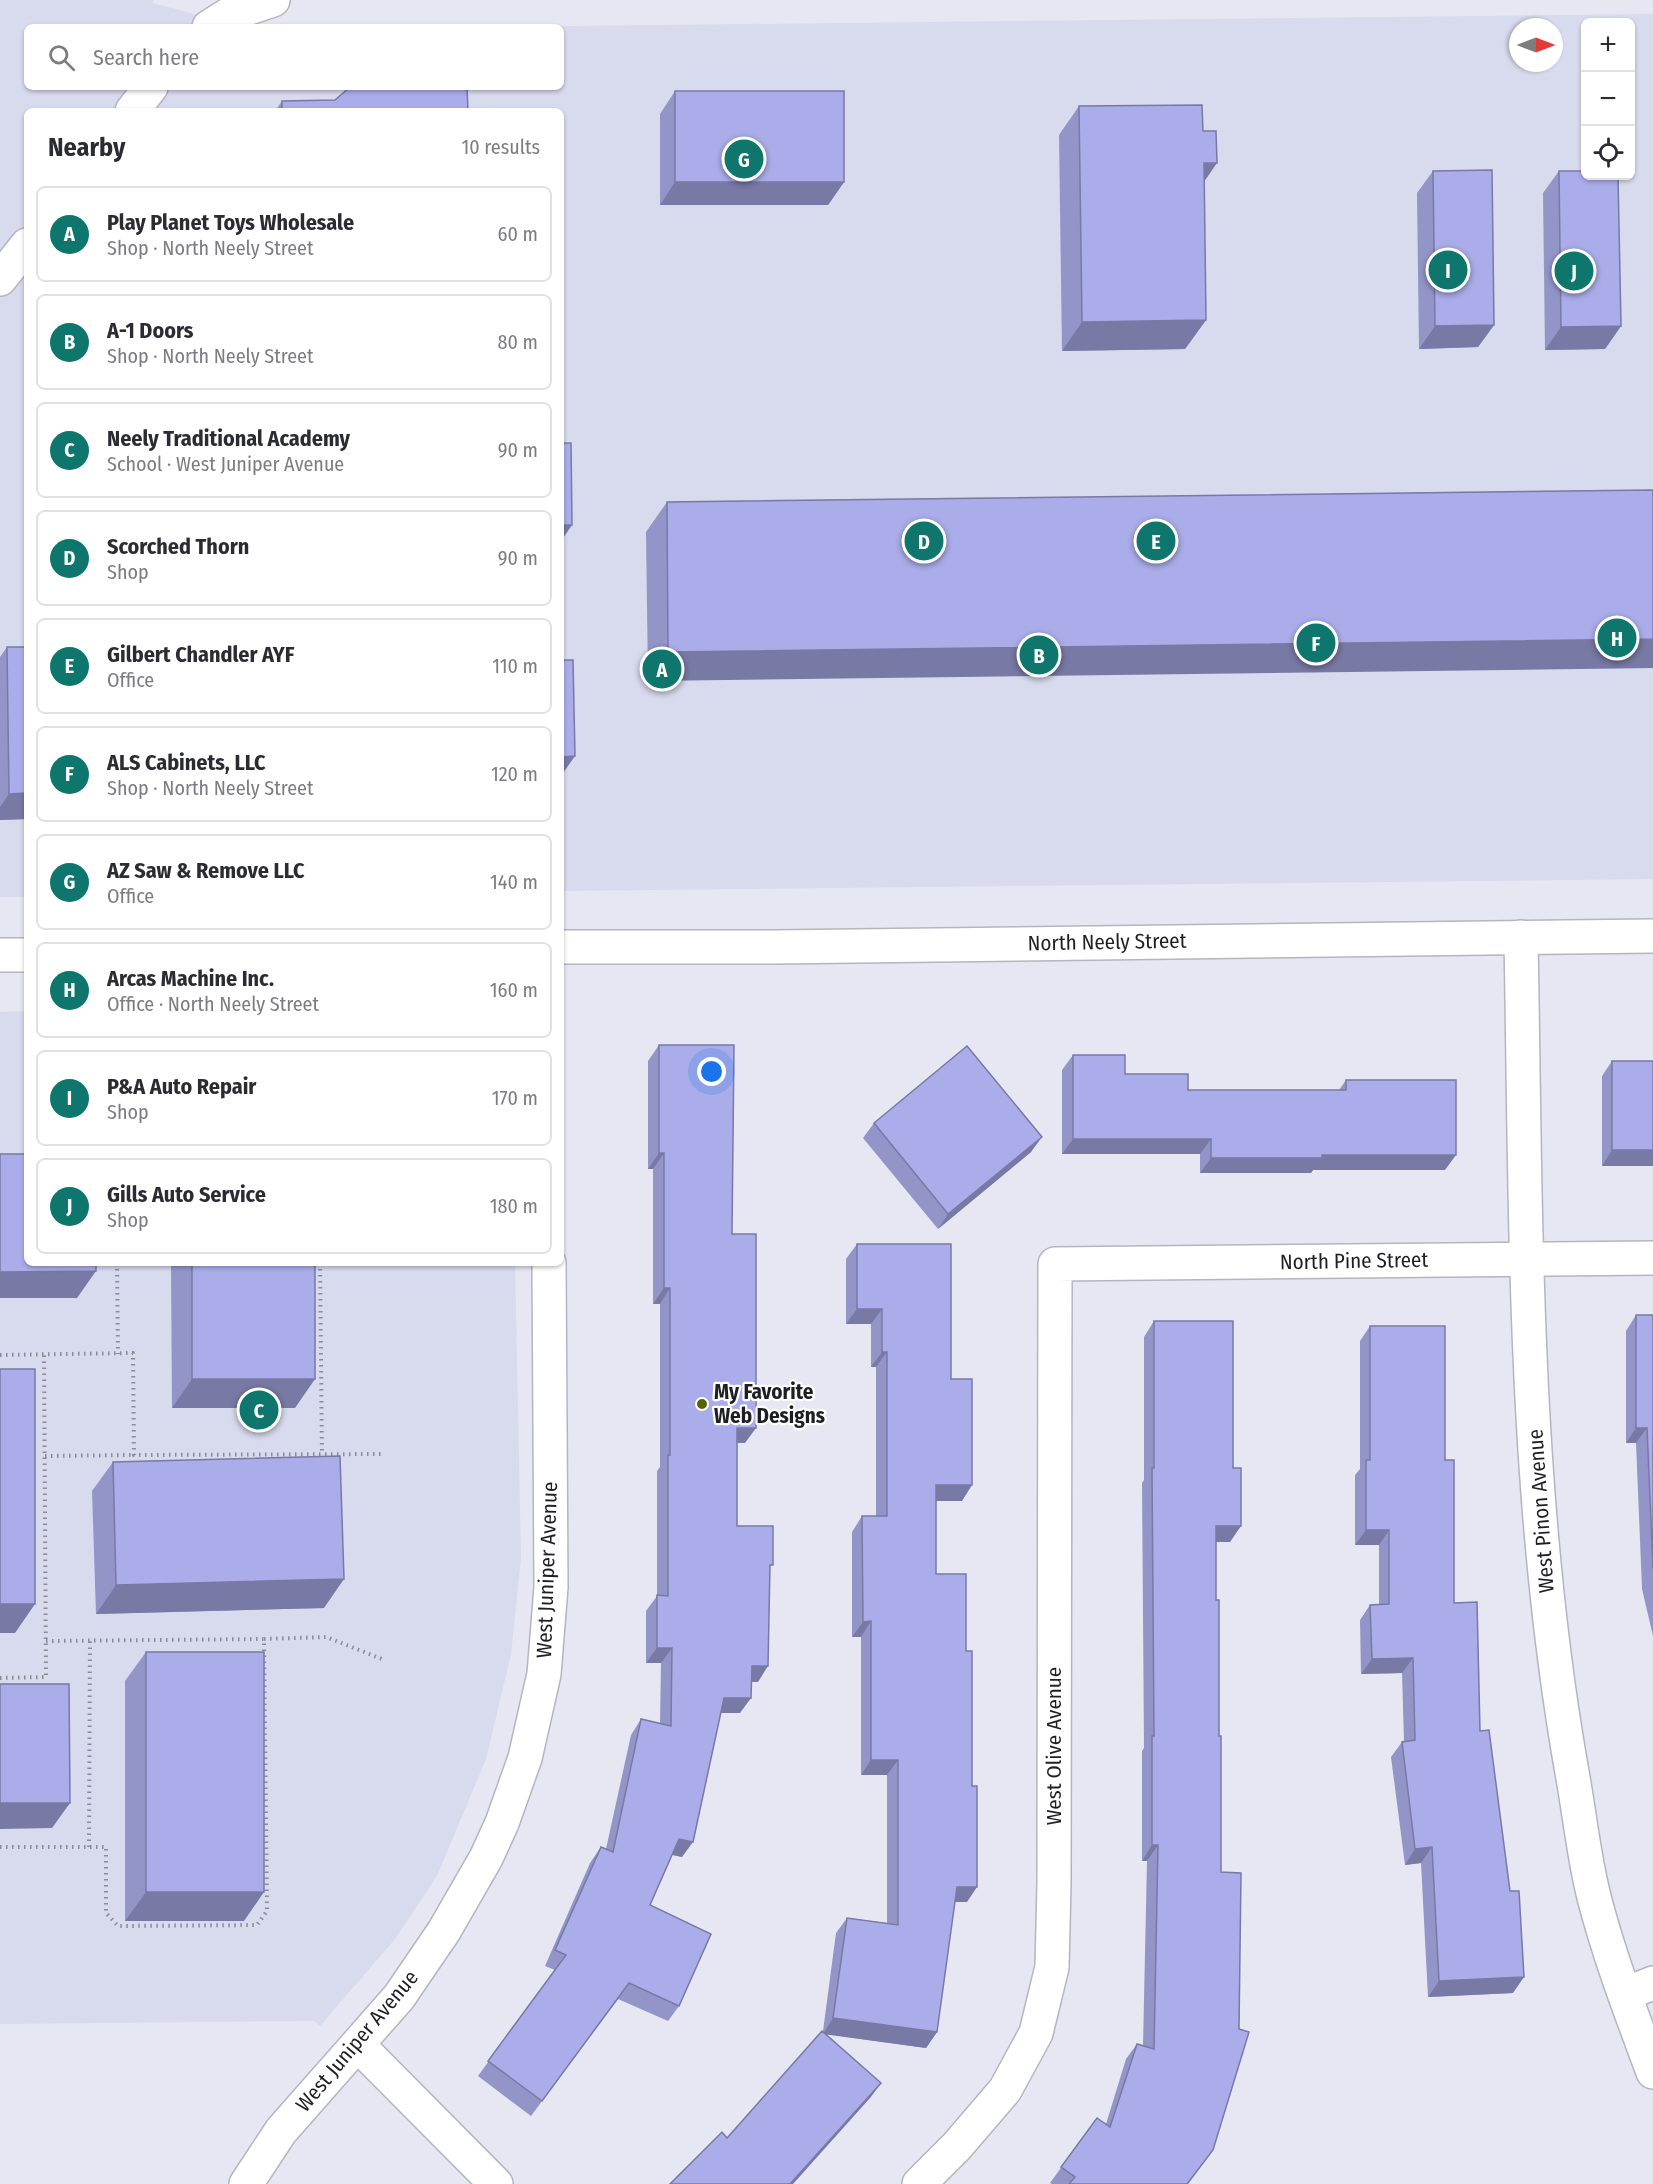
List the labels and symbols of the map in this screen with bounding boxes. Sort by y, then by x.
north arrow [1509,18,1563,72]
pin: G [724,136,764,182]
pin: I [1428,248,1468,292]
pin: J [1554,248,1594,294]
pin: D [904,518,944,564]
pin: E [1136,518,1176,564]
pin: H [1598,616,1636,660]
pin: F [1296,620,1336,666]
pin: B [1020,632,1058,678]
pin: A [642,646,682,692]
street label: North Neely Street [1027,928,1187,956]
your location [697,1057,726,1086]
street label: North Pine Street [1280,1247,1428,1275]
place label: My Favorite Web Designs [714,1379,825,1429]
pin: C [240,1388,278,1432]
marker: My Favorite Web Designs [695,1397,709,1411]
street label: West Pinon Avenue [1522,1428,1560,1594]
street label: West Juniper Avenue [531,1481,563,1659]
street label: West Olive Avenue [1041,1667,1067,1825]
street label: West Juniper Avenue [290,1965,424,2117]

